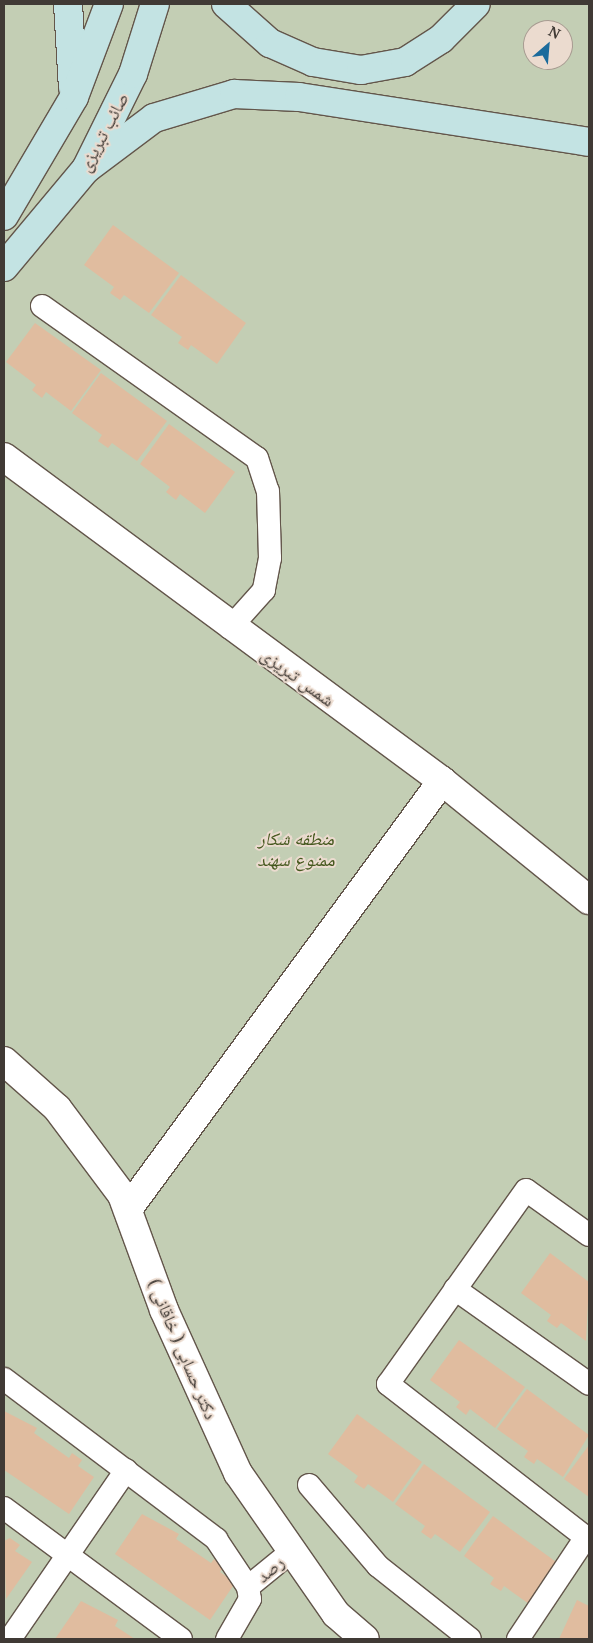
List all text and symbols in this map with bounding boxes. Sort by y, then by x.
north arrow [523,20,573,70]
text: N [545,21,564,43]
street label: صائب تبریزی [73,89,133,175]
street label: شمس تبریزی [257,643,339,711]
park label: منطقه شکار ممنوع سهند [257,828,335,871]
street label: دکتر حسابی ( خاقانی ) [144,1275,222,1423]
street label: رصد [252,1551,288,1587]

